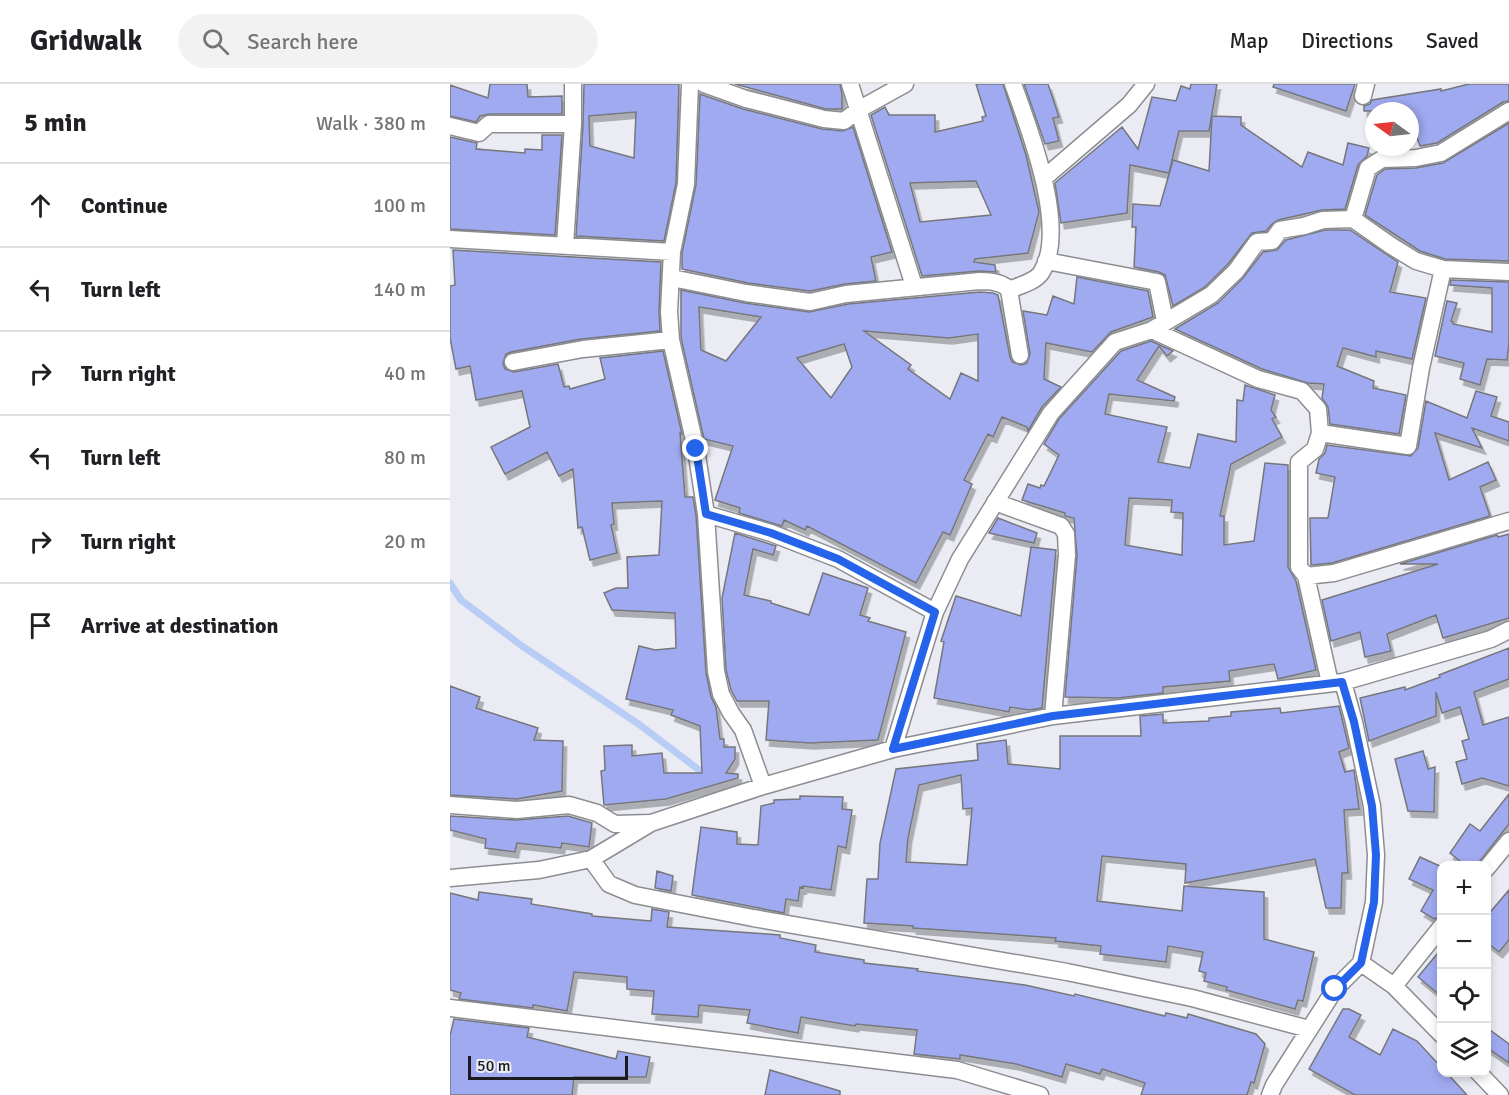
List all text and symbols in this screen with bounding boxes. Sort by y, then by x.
search box [178,14,598,68]
text: Gridwalk [30,24,142,58]
icon: search [199,25,232,58]
text: Search here [247,28,358,55]
text: Map [1230,28,1268,54]
text: Directions [1301,28,1393,54]
text: Saved [1426,28,1479,54]
north arrow [1365,102,1419,156]
text: 5 min [24,107,87,139]
text: Walk · 380 m [316,111,426,136]
icon: ahead [24,189,57,222]
text: Continue [81,192,168,219]
text: 100 m [373,193,426,218]
icon: left [24,273,57,306]
text: Turn left [81,276,161,303]
text: 140 m [373,277,426,302]
icon: right [24,357,57,390]
text: Turn right [81,360,176,387]
text: 40 m [384,361,426,386]
route end [682,435,708,461]
icon: left [24,441,57,474]
text: Turn left [81,444,161,471]
text: 80 m [384,445,426,470]
icon: right [24,525,57,558]
text: Turn right [81,528,176,555]
text: 20 m [384,529,426,554]
icon: arrive [24,609,57,642]
text: Arrive at destination [81,612,278,639]
map controls [1437,861,1491,1077]
button: + [1437,861,1491,915]
button: − [1437,915,1491,969]
button: locate [1437,969,1491,1023]
route start [1321,975,1347,1001]
button: layers [1437,1023,1491,1077]
scale bar [468,1053,628,1080]
text: 50 m [477,1056,511,1076]

